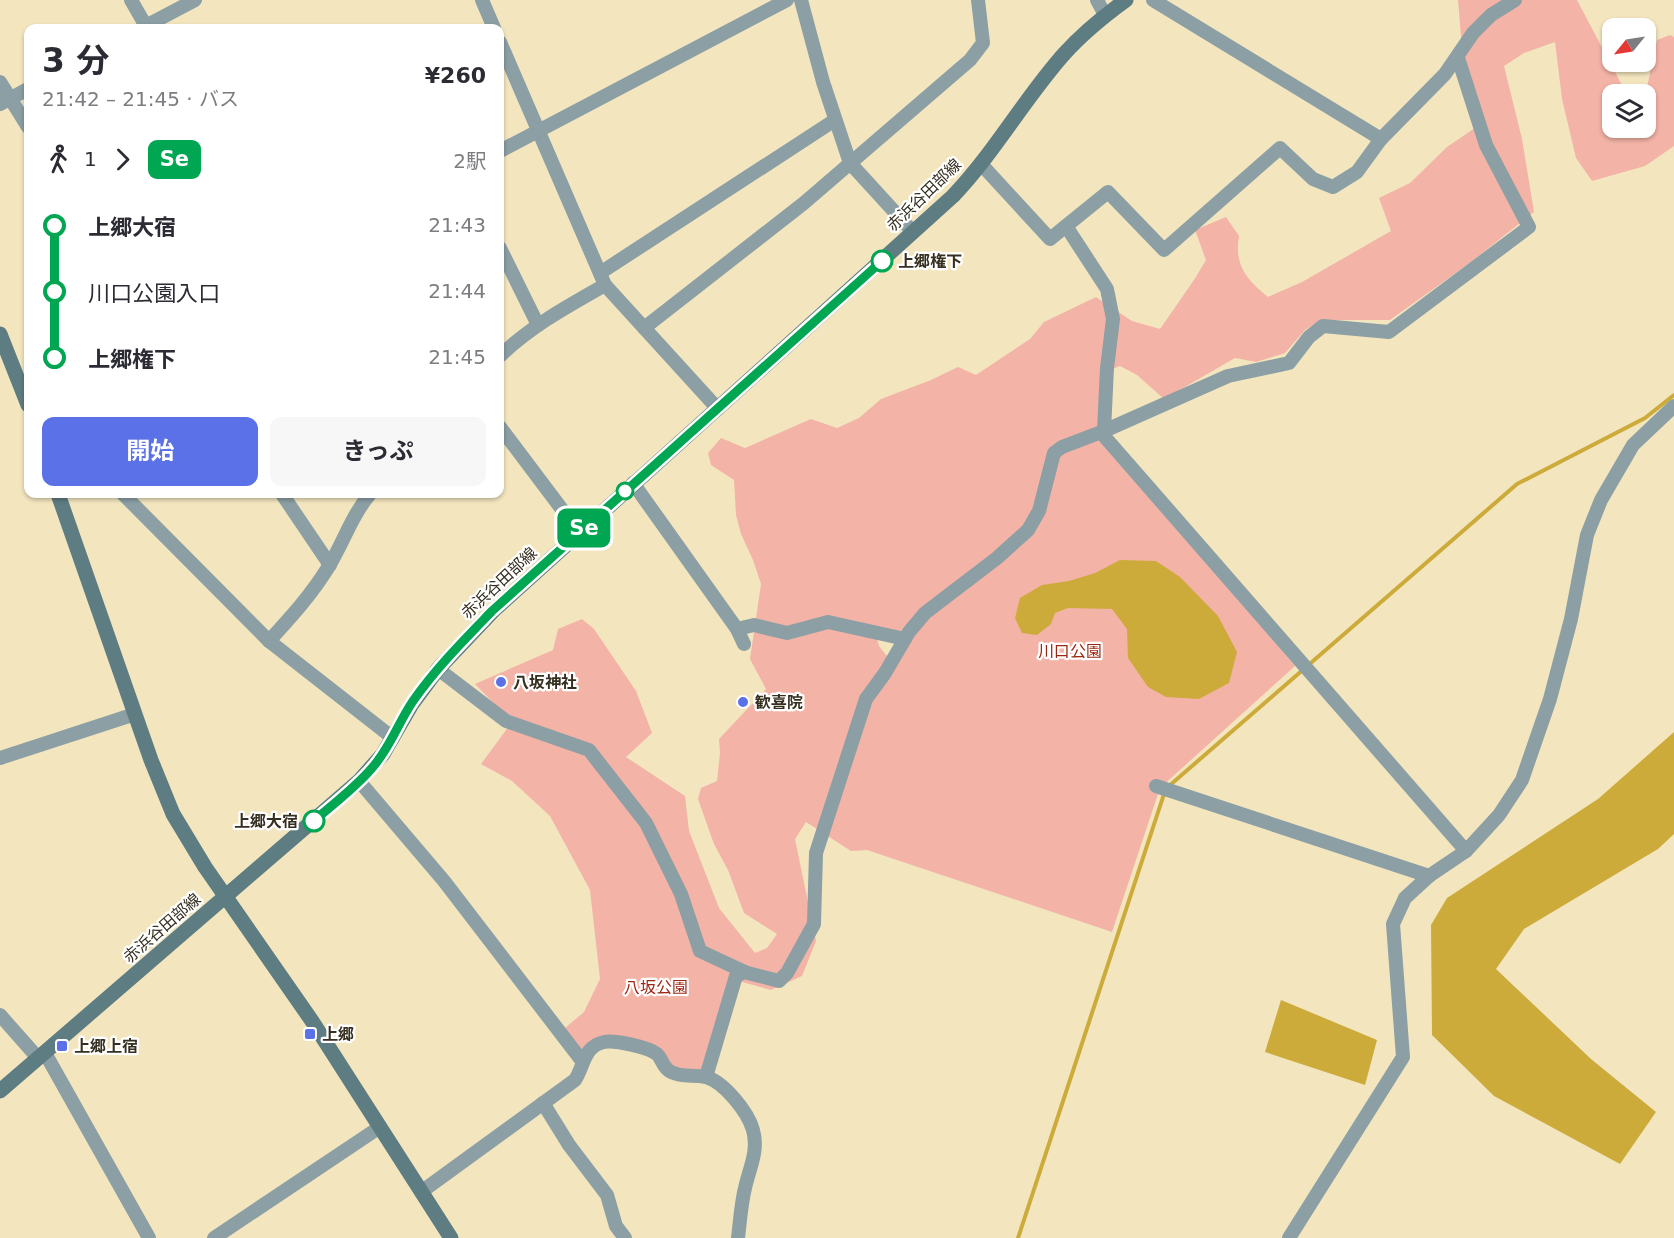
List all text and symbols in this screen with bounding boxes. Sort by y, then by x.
north arrow [1602,18,1656,72]
map controls [1602,18,1656,138]
text: 3 分 [42,41,109,80]
text: ¥260 [425,63,486,88]
button: layers [1602,84,1656,138]
text: 21:42 – 21:45 · バス [42,87,239,111]
icon: walk [42,143,75,176]
icon: forward [106,143,139,176]
text: 1 [84,147,97,171]
text: Se [160,147,189,171]
text: 2駅 [453,149,486,173]
street label: 赤浜谷田部線 [883,155,965,235]
text: 21:43 [428,213,486,237]
text: 上郷大宿 [88,215,176,240]
marker: 上郷権下 [871,250,893,272]
place label: 上郷権下 [898,252,962,271]
text: 21:44 [428,279,486,303]
text: 川口公園入口 [88,281,220,306]
text: 21:45 [428,345,486,369]
text: 上郷権下 [88,347,176,372]
button: 開始 [42,417,258,486]
button: きっぷ [270,417,486,486]
unlabelled marker [616,482,634,500]
line badge: Se [557,508,611,548]
text: Se [569,516,599,540]
street label: 赤浜谷田部線 [457,543,541,623]
park label: 川口公園 [1038,642,1102,661]
place label: 八坂神社 [513,673,577,692]
marker: 八坂神社 [494,675,508,689]
place label: 歓喜院 [755,693,803,712]
marker: 歓喜院 [736,695,750,709]
marker: 上郷大宿 [303,810,325,832]
place label: 上郷大宿 [234,812,298,831]
street label: 赤浜谷田部線 [120,889,204,967]
park label: 八坂公園 [624,978,688,997]
place label: 上郷 [322,1025,354,1044]
marker: 上郷 [303,1027,317,1041]
place label: 上郷上宿 [74,1037,138,1056]
marker: 上郷上宿 [55,1039,69,1053]

